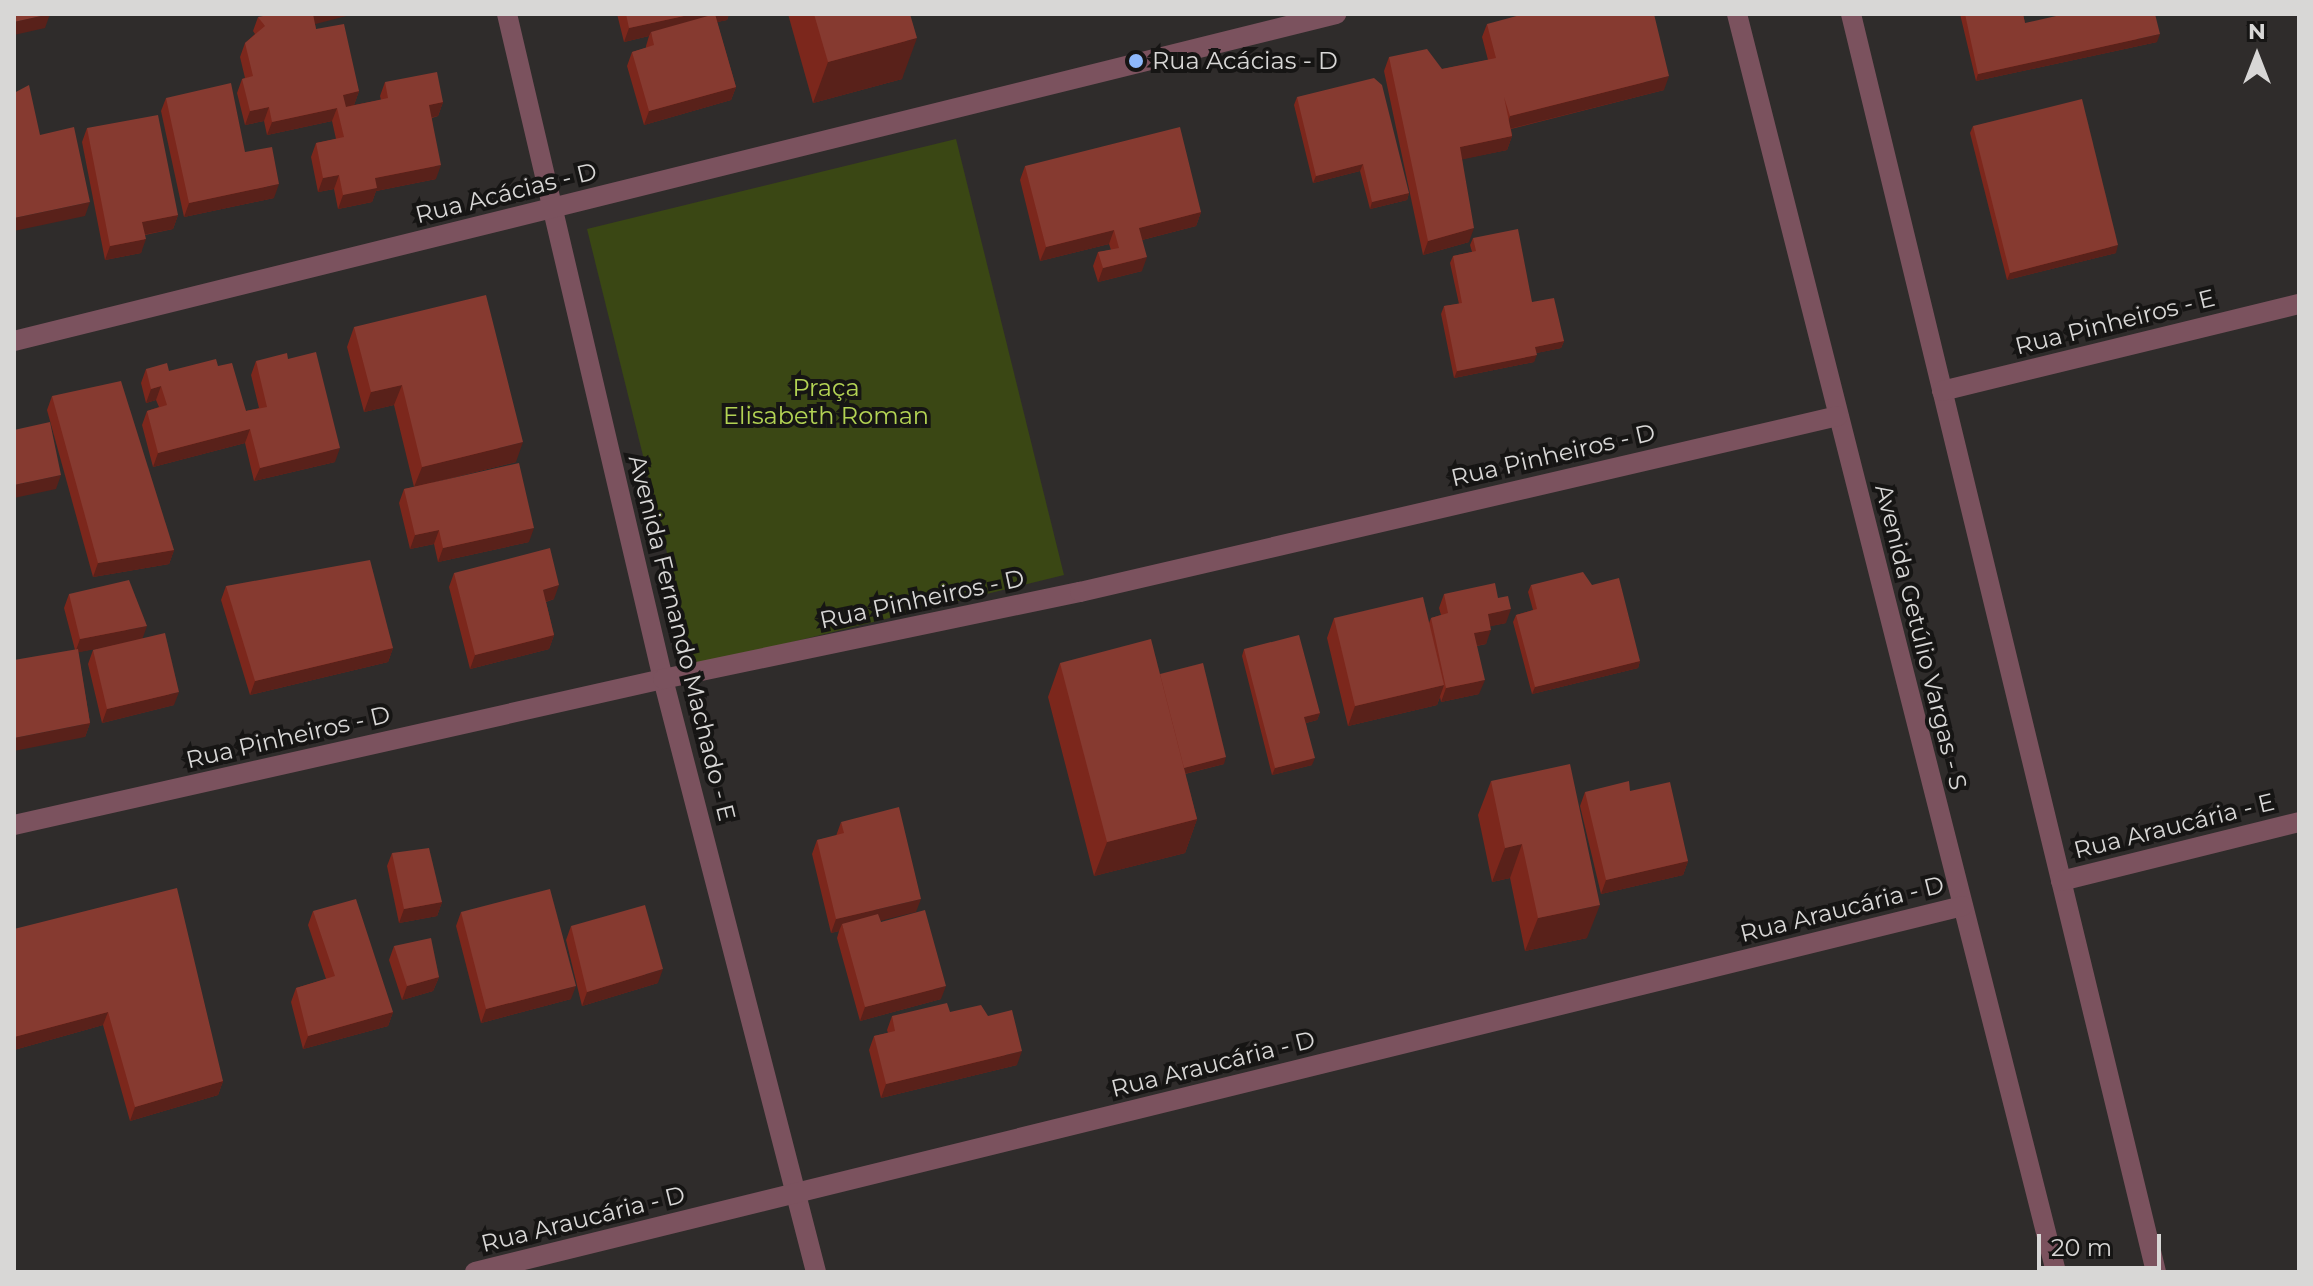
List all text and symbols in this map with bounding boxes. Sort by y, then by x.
north arrow [2217,16,2297,96]
text: N [2248,18,2266,45]
place label: Rua Acácias - D [1152,47,1338,75]
marker: Rua Acácias - D [1127,52,1145,70]
street label: Rua Acácias - D [412,157,600,229]
street label: Rua Pinheiros - E [2012,283,2218,361]
park label: Praça Elisabeth Roman [723,374,929,430]
street label: Rua Pinheiros - D [1448,417,1658,493]
street label: Avenida Fernando Machado - E [623,452,741,824]
street label: Avenida Getúlio Vargas - S [1869,481,1973,793]
street label: Rua Pinheiros - D [817,563,1027,635]
street label: Rua Pinheiros - D [183,699,393,775]
street label: Rua Araucária - E [2071,787,2277,865]
street label: Rua Araucária - D [1737,870,1947,948]
street label: Rua Araucária - D [1108,1025,1318,1103]
street label: Rua Araucária - D [478,1180,688,1258]
scale bar [2041,1218,2165,1268]
text: 20 m [2051,1233,2112,1262]

